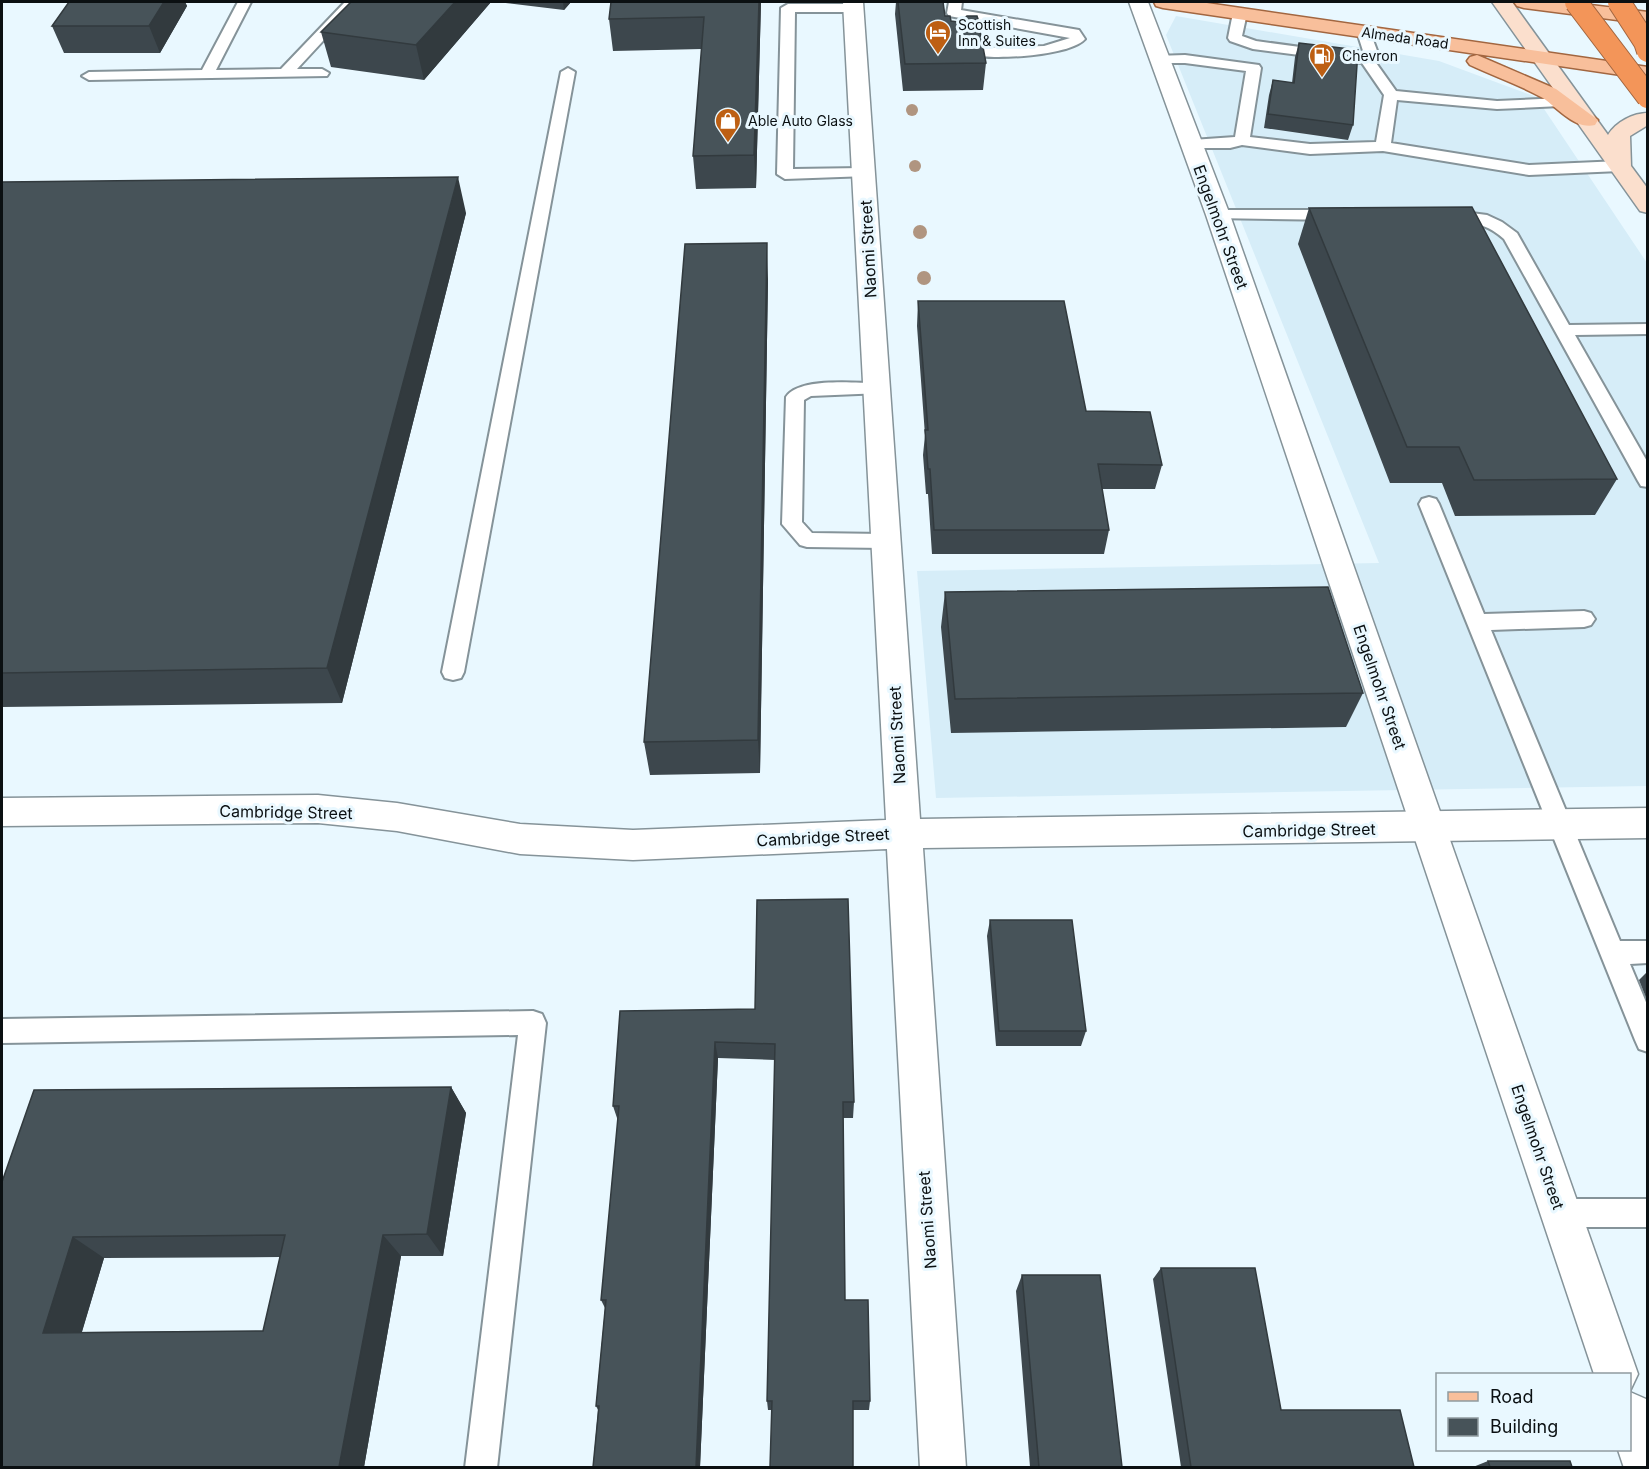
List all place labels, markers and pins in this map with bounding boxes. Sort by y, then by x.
place label: Scottish Inn & Suites [958,16,1036,49]
hotel icon: Scottish Inn & Suites [923,18,953,56]
fuel station icon: Chevron [1307,41,1337,79]
place label: Chevron [1342,47,1398,64]
shop icon: Able Auto Glass [713,106,743,144]
place label: Able Auto Glass [748,112,853,129]

